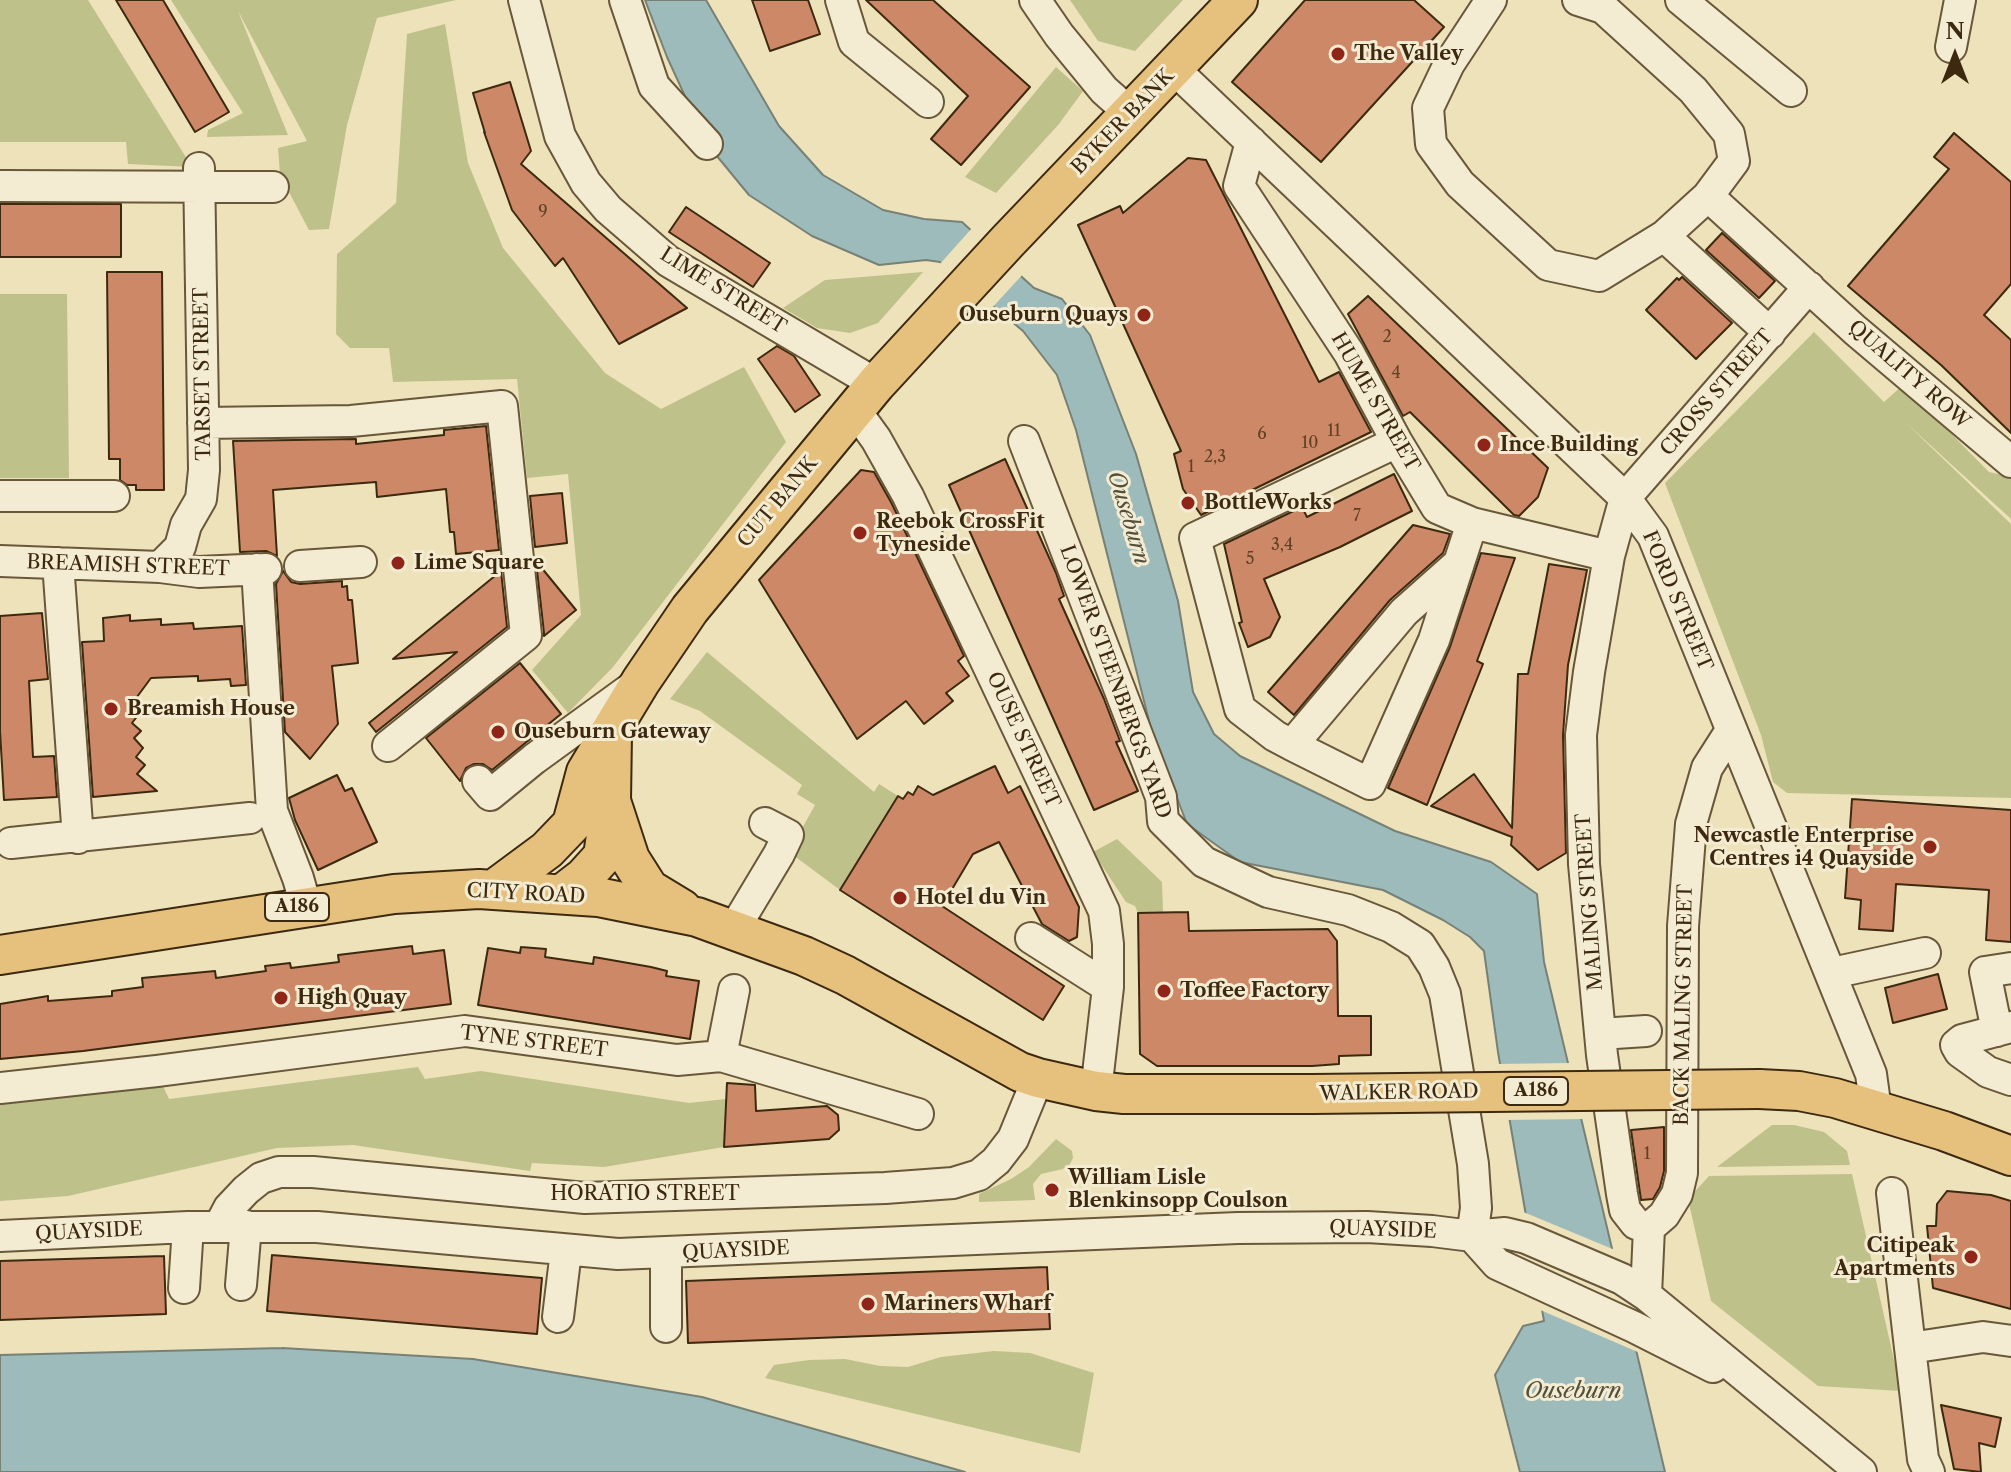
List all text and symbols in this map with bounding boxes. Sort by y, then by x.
north arrow [1915,16,1995,96]
text: N [1945,18,1965,45]
place label: The Valley [1354,42,1463,66]
marker: The Valley [1329,45,1347,63]
street label: BYKER BANK [1067,64,1179,180]
house number: 9 [538,202,548,222]
street label: LIME STREET [656,243,790,339]
street label: TARSET STREET [189,287,217,461]
place label: Ouseburn Quays [959,303,1128,327]
marker: Ouseburn Quays [1135,306,1153,324]
street label: QUALITY ROW [1843,316,1975,434]
street label: CROSS STREET [1655,325,1779,461]
house number: 2 [1382,327,1392,347]
street label: HUME STREET [1326,328,1424,476]
house number: 4 [1391,363,1401,383]
house number: 11 [1327,421,1341,441]
house number: 6 [1257,424,1267,444]
house number: 10 [1302,433,1318,453]
place label: Ince Building [1500,433,1638,457]
marker: Ince Building [1475,436,1493,454]
house number: 2,3 [1204,447,1226,467]
street label: CUT BANK [733,452,823,552]
house number: 1 [1188,457,1194,477]
water label: Ouseburn [1101,468,1155,568]
place label: BottleWorks [1204,491,1332,515]
marker: BottleWorks [1179,494,1197,512]
house number: 7 [1353,506,1361,526]
place label: Reebok CrossFit Tyneside [876,510,1044,557]
marker: Reebok CrossFit Tyneside [851,524,869,542]
street label: FORD STREET [1637,527,1717,675]
house number: 3,4 [1271,535,1293,555]
street label: LOWER STEENBERGS YARD [1054,542,1176,822]
house number: 5 [1246,549,1254,569]
street label: BREAMISH STREET [26,550,230,582]
place label: Lime Square [414,551,544,575]
marker: Lime Square [389,554,407,572]
street label: OUSE STREET [981,668,1065,812]
place label: Breamish House [127,697,295,721]
marker: Breamish House [102,700,120,718]
place label: Ouseburn Gateway [514,720,711,744]
marker: Ouseburn Gateway [489,723,507,741]
street label: MALING STREET [1572,813,1608,991]
place label: Newcastle Enterprise Centres i4 Quayside [1694,824,1914,871]
marker: Newcastle Enterprise Centres i4 Quayside [1921,838,1939,856]
street label: CITY ROAD [466,879,586,909]
street label: BACK MALING STREET [1670,884,1698,1126]
place label: Hotel du Vin [916,886,1046,910]
marker: Hotel du Vin [891,889,909,907]
road number: A186 [265,893,329,921]
place label: Toffee Factory [1180,979,1329,1003]
marker: Toffee Factory [1155,982,1173,1000]
place label: High Quay [297,986,407,1010]
marker: High Quay [272,989,290,1007]
street label: TYNE STREET [459,1021,609,1063]
road number: A186 [1504,1077,1568,1105]
street label: WALKER ROAD [1319,1080,1479,1106]
house number: 1 [1644,1144,1650,1164]
place label: William Lisle Blenkinsopp Coulson [1068,1166,1288,1213]
marker: William Lisle Blenkinsopp Coulson [1043,1181,1061,1199]
street label: HORATIO STREET [550,1182,740,1206]
street label: QUAYSIDE [1329,1216,1437,1244]
street label: QUAYSIDE [35,1217,143,1247]
place label: Citipeak Apartments [1834,1234,1955,1281]
street label: QUAYSIDE [682,1236,790,1266]
marker: Citipeak Apartments [1962,1248,1980,1266]
place label: Mariners Wharf [884,1292,1051,1316]
marker: Mariners Wharf [859,1295,877,1313]
water label: Ouseburn [1525,1379,1621,1405]

